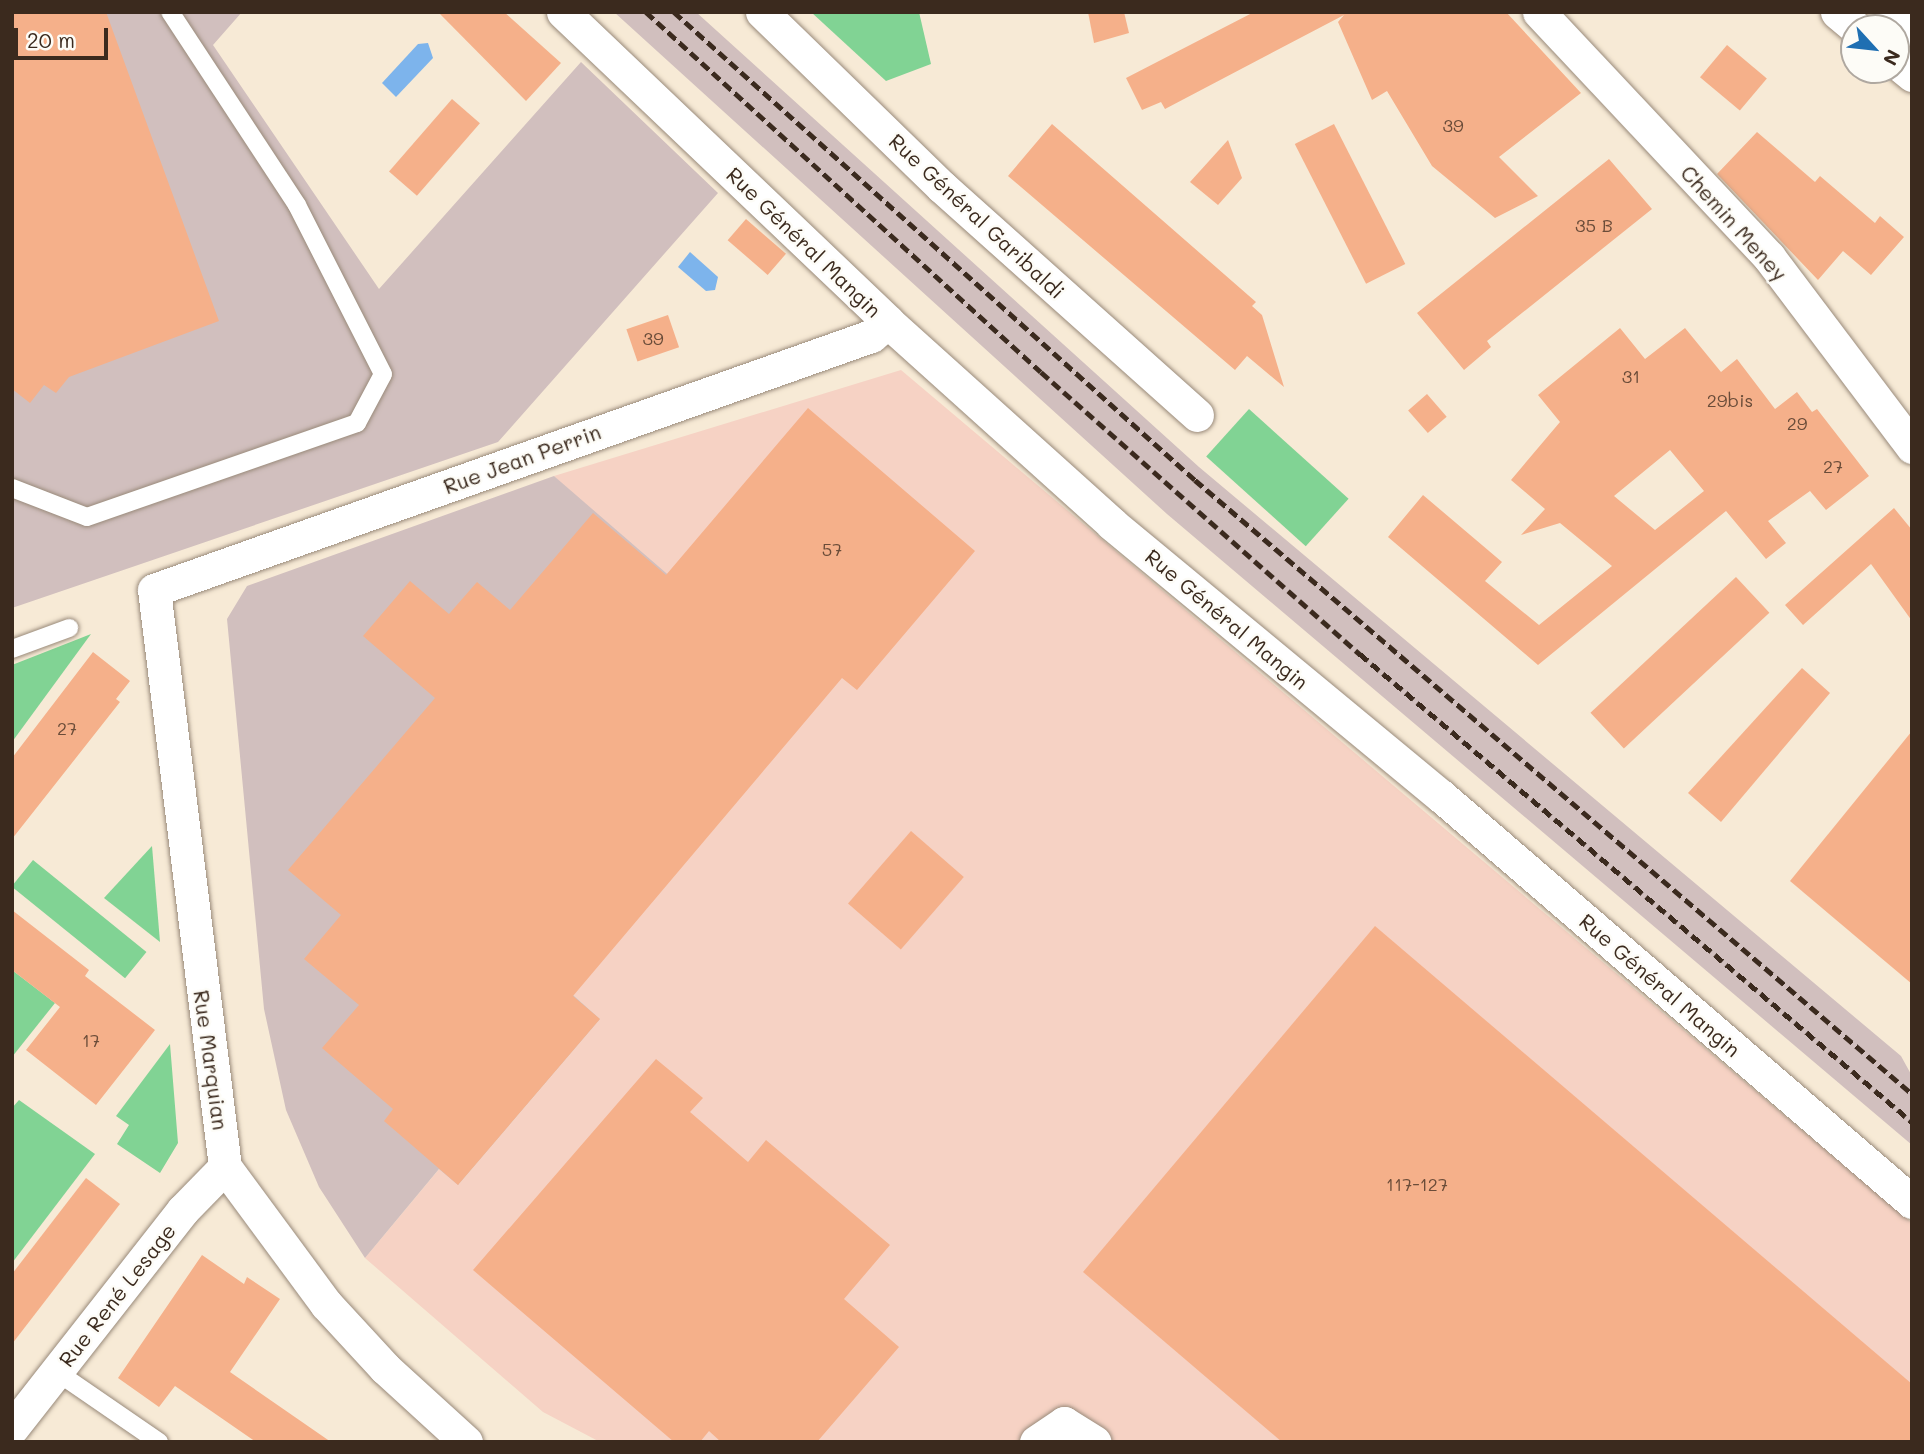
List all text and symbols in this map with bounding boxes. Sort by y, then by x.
scale bar [18,14,112,58]
north arrow [1840,14,1910,84]
text: 20 m [27,26,75,53]
text: N [1878,46,1907,70]
house number: 39 [1442,114,1464,136]
street label: Rue Général Garibaldi [884,128,1070,304]
street label: Chemin Meney [1676,160,1792,286]
street label: Rue Général Mangin [721,162,887,322]
house number: 35 B [1575,214,1613,236]
house number: 39 [642,327,664,349]
house number: 31 [1622,365,1640,387]
house number: 29bis [1707,389,1753,411]
house number: 29 [1787,412,1807,434]
street label: Rue Jean Perrin [440,419,604,499]
house number: 27 [1823,455,1843,477]
house number: 57 [822,538,842,560]
street label: Rue Général Mangin [1140,543,1314,695]
house number: 27 [57,717,77,739]
street label: Rue Général Mangin [1574,908,1746,1062]
street label: Rue Marquian [189,988,233,1132]
house number: 17 [82,1029,100,1051]
house number: 117-127 [1386,1173,1448,1195]
street label: Rue René Lesage [53,1218,181,1372]

